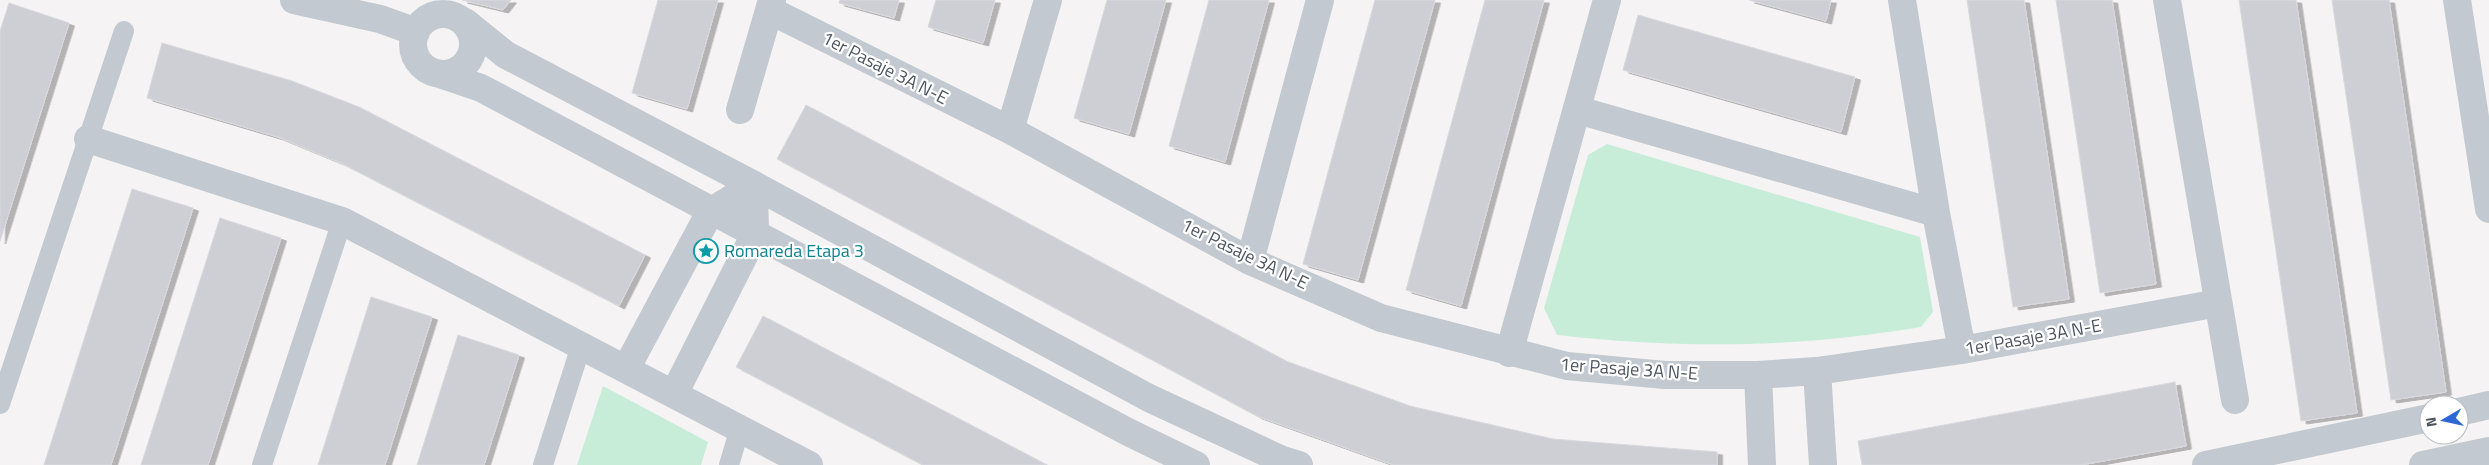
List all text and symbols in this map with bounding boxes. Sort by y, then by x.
street label: 1er Pasaje 3A N-E [818,24,953,111]
street label: 1er Pasaje 3A N-E [1177,211,1313,296]
place label: Romareda Etapa 3 [724,237,864,264]
place icon: Romareda Etapa 3 [693,238,719,264]
street label: 1er Pasaje 3A N-E [1963,311,2103,362]
street label: 1er Pasaje 3A N-E [1559,350,1699,387]
north arrow [2419,395,2469,445]
text: N [2420,416,2442,429]

